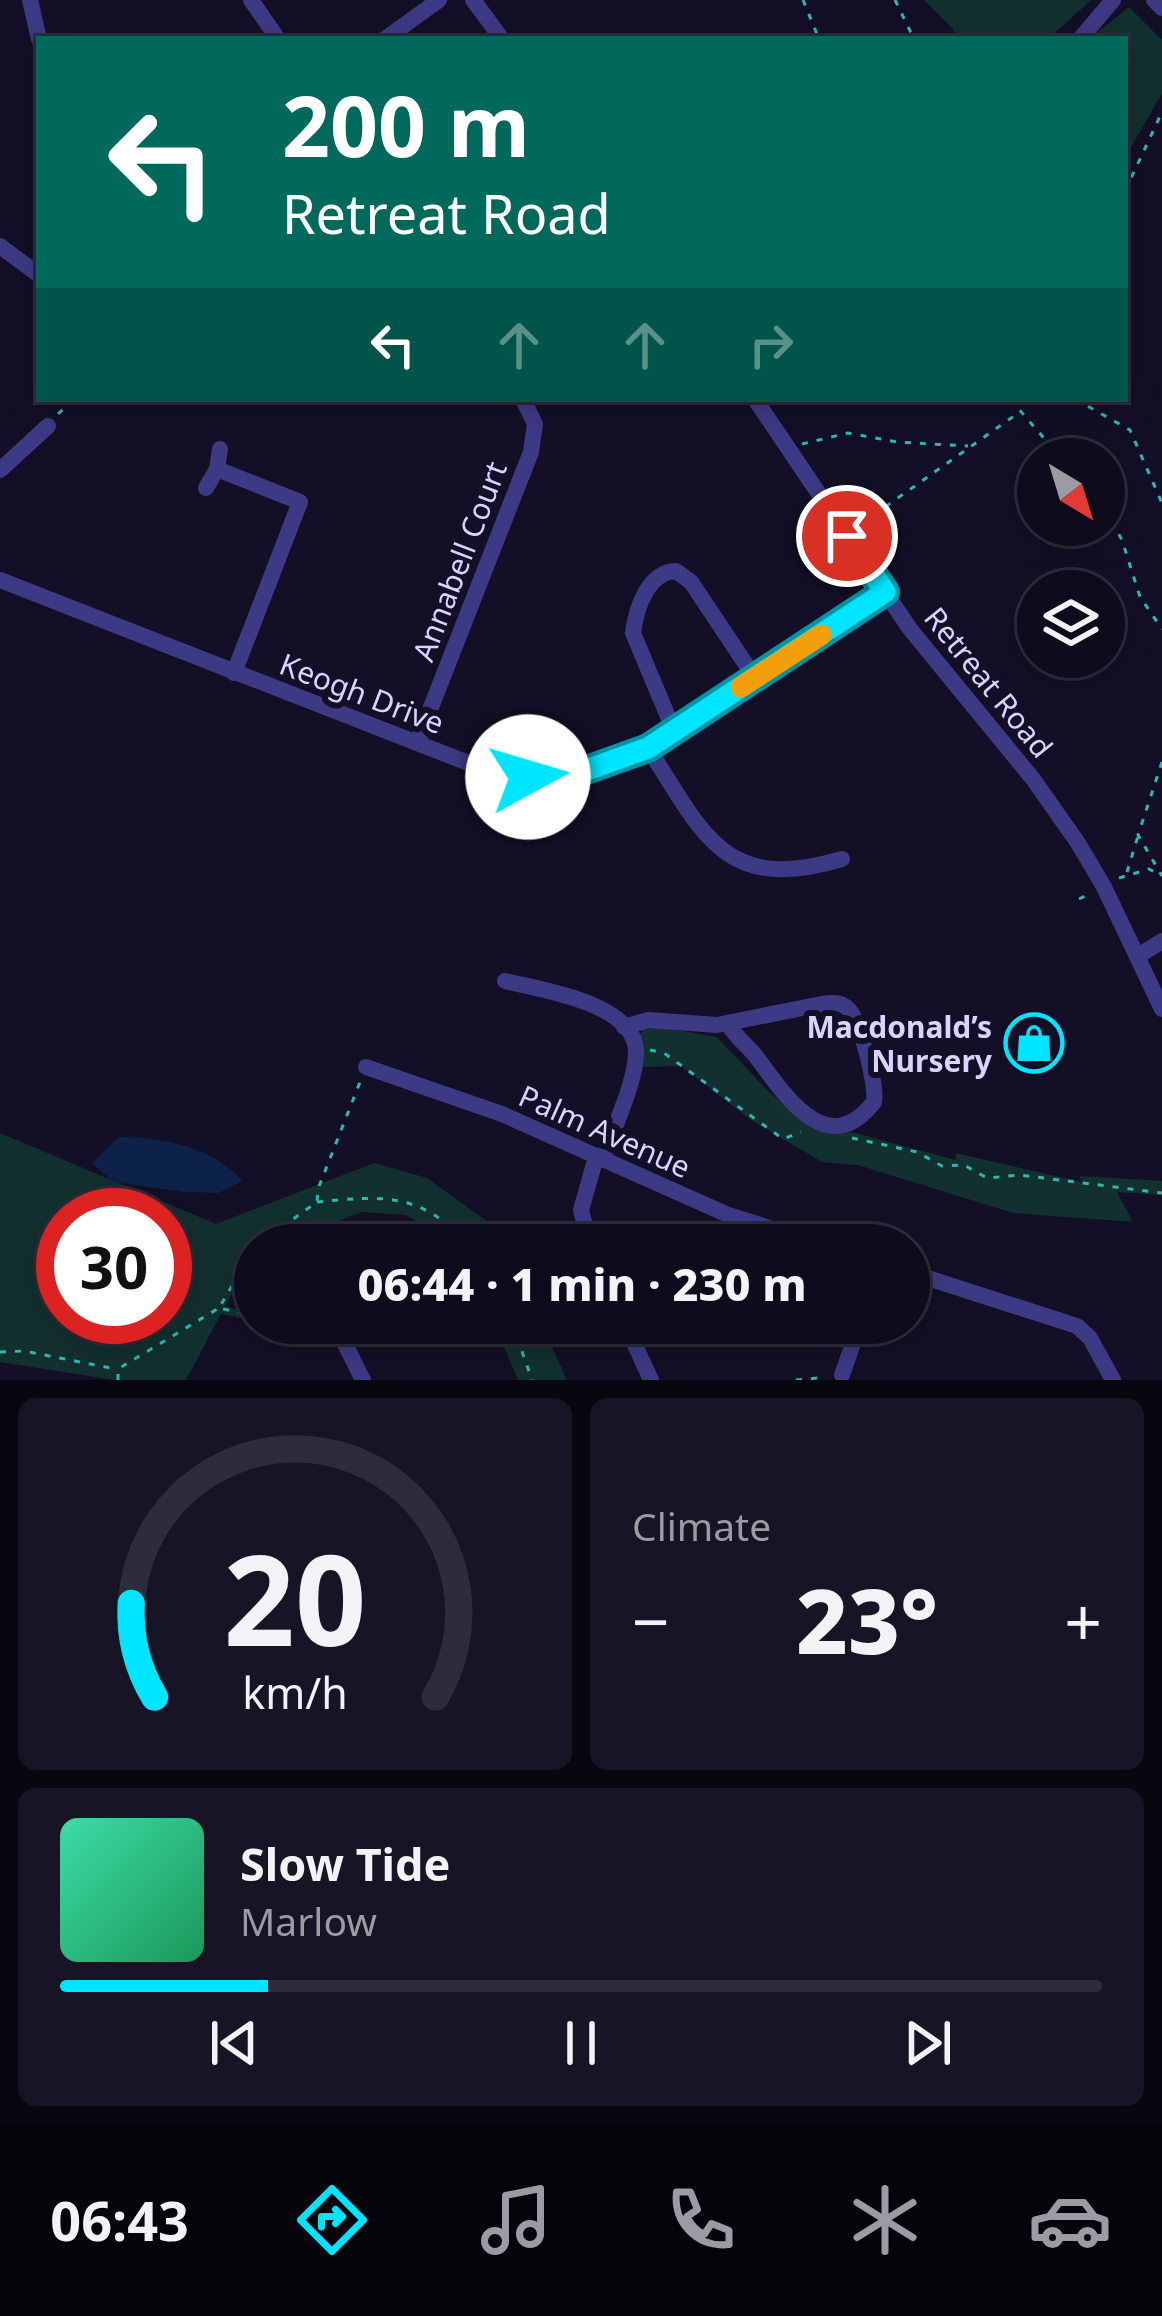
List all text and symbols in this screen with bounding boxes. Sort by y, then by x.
text: 200 m [282,67,530,182]
icon: left [84,84,240,240]
text: Retreat Road [282,176,611,250]
icon: left [360,312,426,378]
icon: ahead [486,312,552,378]
icon: ahead [612,312,678,378]
icon: right [738,312,804,378]
north arrow [1017,438,1125,546]
map controls [1017,438,1125,678]
street label: Annabell Court [402,455,516,667]
pin [796,485,898,587]
icon: arrive [814,503,880,569]
button: layers [1017,570,1125,678]
street label: Retreat Road [916,598,1062,766]
street label: Keogh Drive [274,643,450,743]
position arrow [465,714,591,840]
place label: Macdonald’s Nursery [807,1006,993,1081]
shop icon: Macdonald’s Nursery [1003,1012,1065,1074]
street label: Palm Avenue [513,1075,697,1187]
speed limit sign: 30 [36,1188,192,1344]
text: 06:44 · 1 min · 230 m [357,1253,807,1314]
text: Climate [632,1499,771,1552]
text: 20 [224,1513,366,1683]
text: 23° [796,1558,938,1680]
text: − [632,1575,670,1665]
text: + [1064,1575,1102,1665]
text: km/h [242,1663,348,1722]
text: Slow Tide [240,1833,450,1894]
text: Marlow [240,1894,377,1947]
icon: previous [201,2010,267,2076]
icon: pause [548,2010,614,2076]
icon: next [895,2010,961,2076]
icon: directions [290,2178,374,2262]
icon: music [474,2178,558,2262]
icon: phone [659,2178,743,2262]
icon: climate [843,2178,927,2262]
icon: car [1028,2178,1112,2262]
text: 06:43 [50,2183,189,2257]

